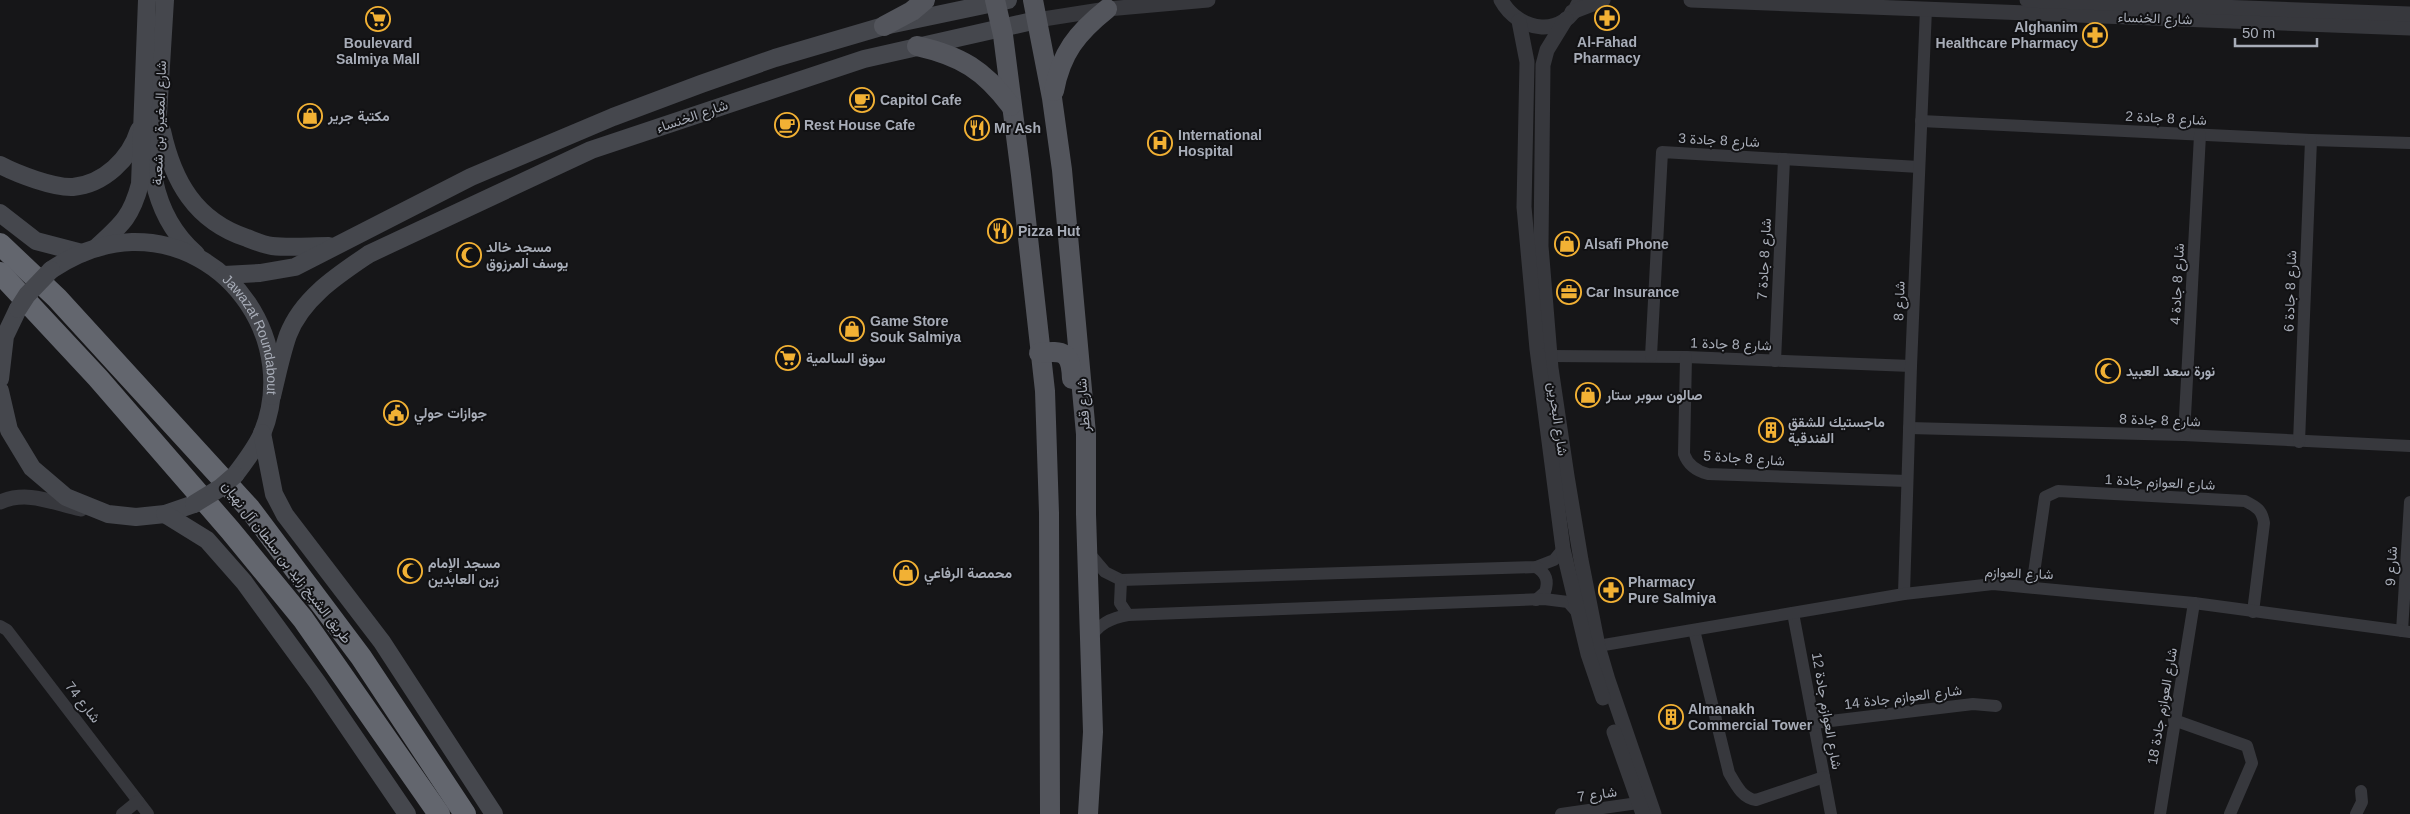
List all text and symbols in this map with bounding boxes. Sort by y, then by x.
pharmacy icon: Al-Fahad Pharmacy [1594,5,1620,31]
supermarket icon: Boulevard Salmiya Mall [365,6,391,32]
street label: شارع الخنساء [2117,9,2193,30]
scale bar [2235,15,2318,47]
place label: Alghanim Healthcare Pharmacy [1936,19,2078,51]
pharmacy icon: Alghanim Healthcare Pharmacy [2082,22,2108,48]
text: 50 m [2242,24,2275,41]
place label: Al-Fahad Pharmacy [1574,34,1641,66]
place label: Boulevard Salmiya Mall [336,35,420,67]
street label: شارع المغيرة بن شعبة [149,60,172,186]
cafe icon: Capitol Cafe [849,87,875,113]
place label: Capitol Cafe [880,92,962,108]
street label: شارع الخنساء [654,96,731,139]
shop icon: مكتبة جرير [297,103,323,129]
place label: مكتبة جرير [327,108,390,125]
street label: شارع 8 جادة 2 [2125,108,2207,131]
cafe icon: Rest House Cafe [774,112,800,138]
restaurant icon: Mr Ash [964,115,990,141]
place label: Rest House Cafe [804,117,915,133]
place label: Mr Ash [994,120,1041,136]
place label: International Hospital [1178,127,1262,159]
hospital icon: International Hospital [1147,130,1173,156]
street label: شارع 8 جادة 3 [1678,130,1760,153]
restaurant icon: Pizza Hut [987,218,1013,244]
street label: شارع 8 جادة 7 [1754,218,1777,300]
place label: Pizza Hut [1018,223,1081,239]
shop icon: Alsafi Phone [1554,231,1580,257]
place label: Alsafi Phone [1584,236,1669,252]
place label: مسجد خالد يوسف المرزوق [486,239,568,272]
mosque icon: مسجد خالد يوسف المرزوق [456,242,482,268]
street label: شارع 8 جادة 4 [2167,243,2190,325]
street label: شارع 8 جادة 6 [2281,250,2302,332]
street label: Jawazat Roundabout [219,271,280,396]
office icon: Car Insurance [1556,279,1582,305]
street label: شارع 8 [1890,281,1911,321]
place label: Car Insurance [1586,284,1680,300]
place label: Game Store Souk Salmiya [870,313,961,345]
shop icon: Game Store Souk Salmiya [839,316,865,342]
street label: شارع 8 جادة 1 [1690,335,1772,356]
supermarket icon: سوق السالمية [775,345,801,371]
place label: سوق السالمية [806,350,886,367]
mosque icon: نورة سعد العبيد [2095,358,2121,384]
place label: نورة سعد العبيد [2126,363,2215,380]
street label: شارع قطر [1073,378,1096,433]
street label: شارع البحرين [1542,381,1571,457]
shop icon: صالون سوبر ستار [1575,382,1601,408]
place label: صالون سوبر ستار [1605,387,1703,404]
public building icon: جوازات حولي [383,400,409,426]
place label: جوازات حولي [414,405,487,425]
street label: شارع 8 جادة 8 [2119,411,2201,432]
place label: ماجستيك للشقق الفندقية [1788,414,1885,447]
building icon: ماجستيك للشقق الفندقية [1758,417,1784,443]
street label: شارع 8 جادة 5 [1702,447,1785,472]
street label: شارع العوازم جادة 1 [2104,471,2216,496]
street label: طريق الشيخ زايد بن سلطان آل نهيان [216,478,355,648]
street label: شارع 9 [2382,546,2403,586]
place label: مسجد الإمام زين العابدين [428,555,501,588]
mosque icon: مسجد الإمام زين العابدين [397,558,423,584]
shop icon: محمصة الرفاعي [893,560,919,586]
street label: شارع العوازم [1984,564,2054,585]
place label: محمصة الرفاعي [924,565,1012,585]
place label: Pharmacy Pure Salmiya [1628,574,1716,606]
pharmacy icon: Pharmacy Pure Salmiya [1598,577,1624,603]
street label: شارع العوازم جادة 18 [2144,646,2183,766]
street label: شارع العوازم جادة 12 [1806,651,1845,771]
street label: شارع 74 [60,678,104,728]
street label: شارع العوازم جادة 14 [1843,682,1963,715]
place label: Almanakh Commercial Tower [1688,701,1813,733]
building icon: Almanakh Commercial Tower [1658,704,1684,730]
street label: شارع 7 [1576,783,1618,808]

